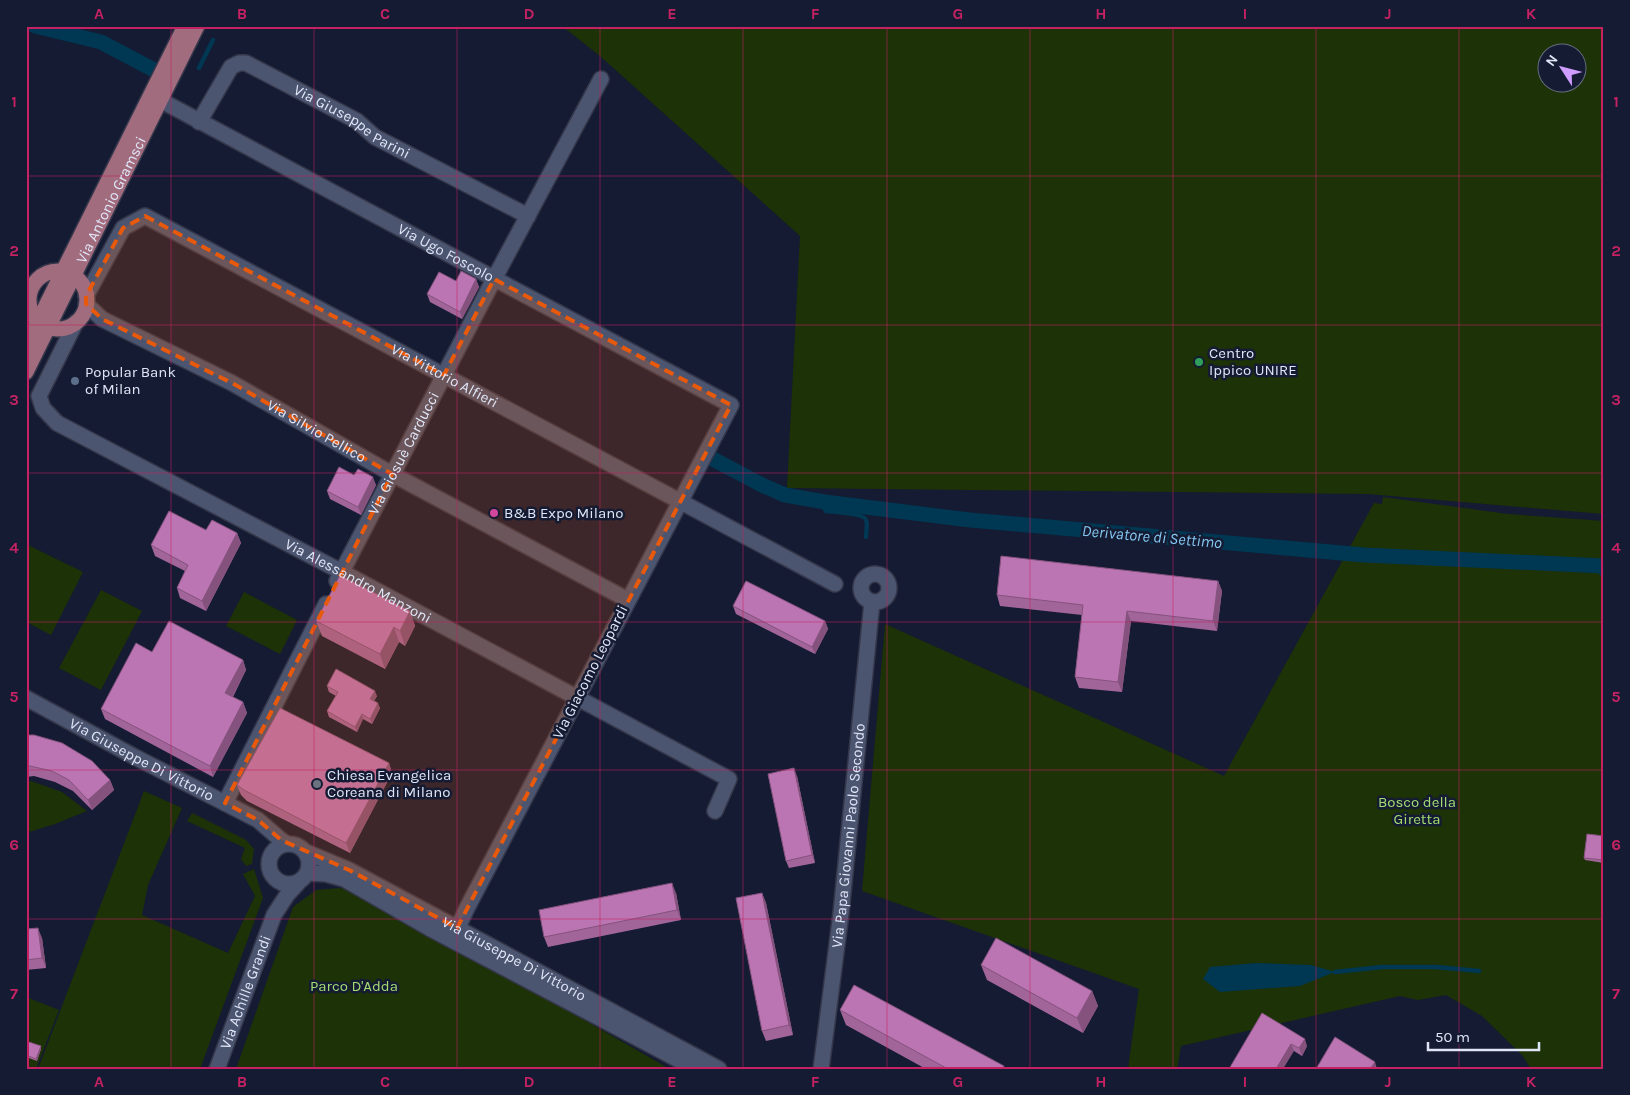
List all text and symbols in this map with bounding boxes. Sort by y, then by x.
text: A [94,4,104,23]
text: B [237,4,247,23]
text: C [380,4,390,23]
text: D [524,4,535,23]
text: E [667,4,677,23]
text: F [811,4,820,23]
text: G [953,4,963,23]
text: H [1095,4,1107,23]
text: I [1243,4,1247,23]
text: J [1384,4,1392,23]
text: K [1526,4,1537,23]
north arrow [1538,42,1588,92]
text: N [1542,52,1562,70]
street label: Via Giuseppe Parini [291,81,413,163]
text: 1 [11,92,17,111]
text: 1 [1613,92,1619,111]
street label: Via Antonio Gramsci [72,134,150,266]
street label: Via Ugo Foscolo [394,220,497,286]
text: 2 [9,241,19,260]
text: 2 [1611,241,1621,260]
street label: Via Vittorio Alfieri [388,340,501,412]
place label: Centro Ippico UNIRE [1209,344,1297,379]
marker: Centro Ippico UNIRE [1193,356,1205,368]
place label: Popular Bank of Milan [85,363,176,398]
marker: Popular Bank of Milan [69,375,81,387]
street label: Via Giosuè Carducci [364,389,443,518]
text: 3 [9,390,19,409]
text: 3 [1611,390,1621,409]
street label: Via Silvio Pellico [264,396,369,466]
place label: B&B Expo Milano [504,504,623,522]
marker: B&B Expo Milano [488,507,500,519]
water label: Derivatore di Settimo [1081,521,1223,552]
street label: Via Alessandro Manzoni [282,535,435,627]
text: 4 [9,538,19,557]
text: 4 [1611,538,1621,557]
street label: Via Giacomo Leopardi [548,602,632,742]
text: 5 [9,687,19,706]
text: 5 [1611,687,1621,706]
street label: Via Giuseppe Di Vittorio [66,714,217,805]
street label: Via Papa Giovanni Paolo Secondo [828,722,869,949]
place label: Chiesa Evangelica Coreana di Milano [327,766,451,801]
marker: Chiesa Evangelica Coreana di Milano [311,778,323,790]
park label: Bosco della Giretta [1378,793,1456,828]
text: 6 [9,835,19,854]
text: 6 [1611,835,1621,854]
street label: Via Giuseppe Di Vittorio [439,913,589,1005]
street label: Via Achille Grandi [216,933,275,1052]
park label: Parco D'Adda [310,977,398,995]
text: 7 [10,984,18,1003]
text: 7 [1612,984,1620,1003]
scale bar [1428,1020,1539,1052]
text: 50 m [1435,1028,1470,1046]
text: A [94,1072,104,1091]
text: B [237,1072,247,1091]
text: C [380,1072,390,1091]
text: D [524,1072,535,1091]
text: E [667,1072,677,1091]
text: F [811,1072,820,1091]
text: G [953,1072,963,1091]
text: H [1095,1072,1107,1091]
text: I [1243,1072,1247,1091]
text: J [1384,1072,1392,1091]
text: K [1526,1072,1537,1091]

